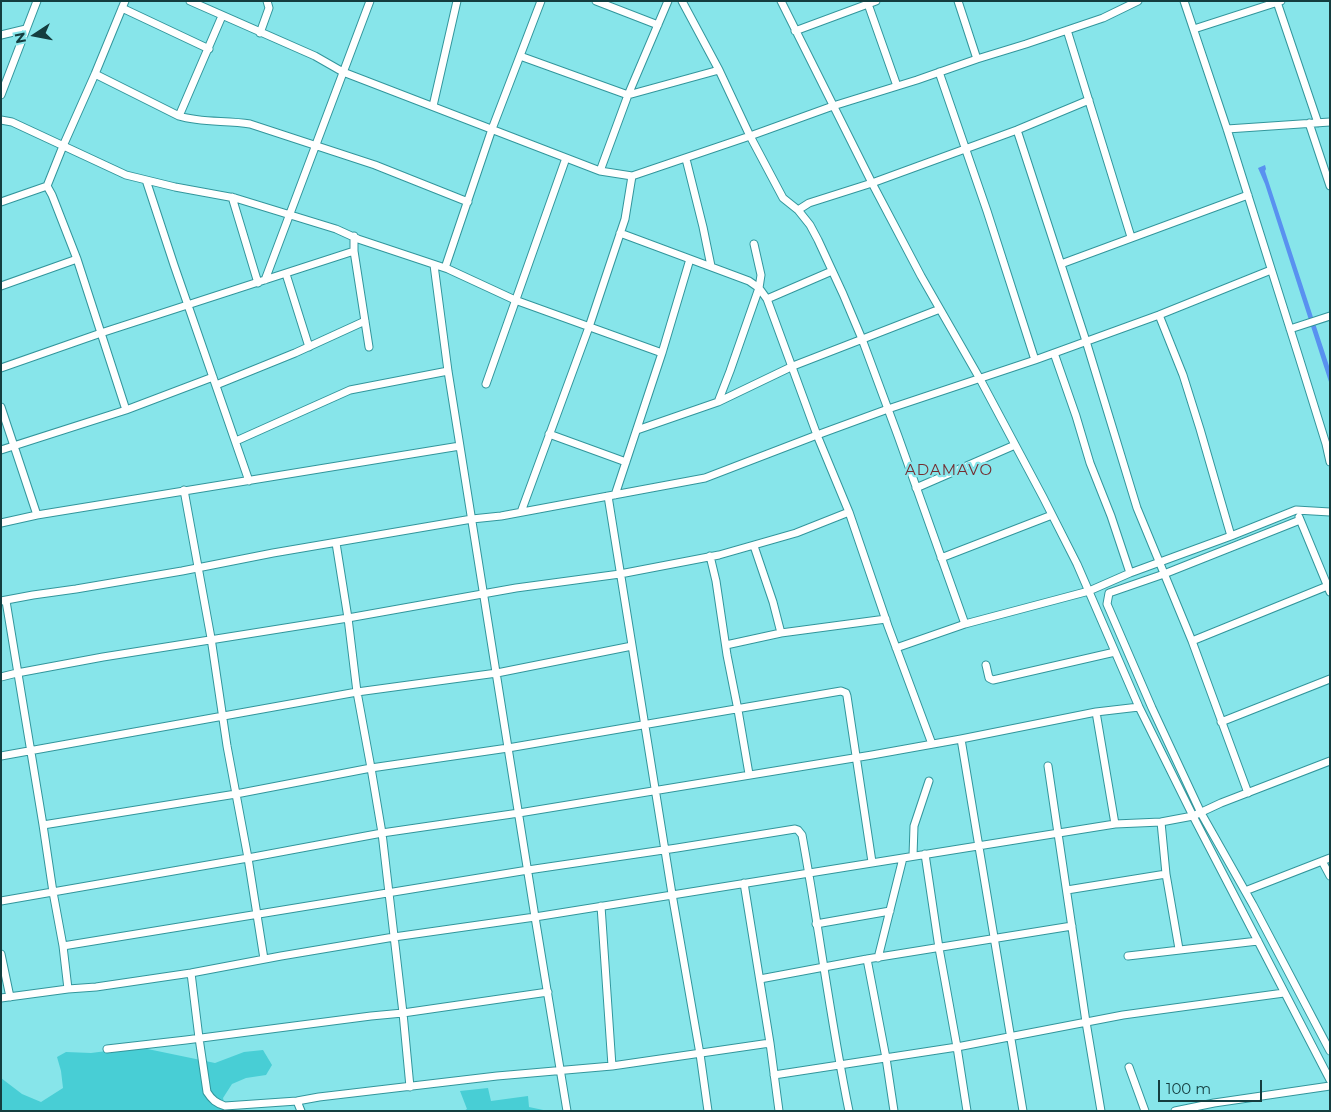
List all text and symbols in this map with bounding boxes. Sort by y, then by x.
north arrow [10,10,60,60]
text: N [10,31,30,45]
district label: ADAMAVO [904,462,994,480]
scale bar [1161,1070,1265,1102]
text: 100 m [1166,1079,1211,1098]

